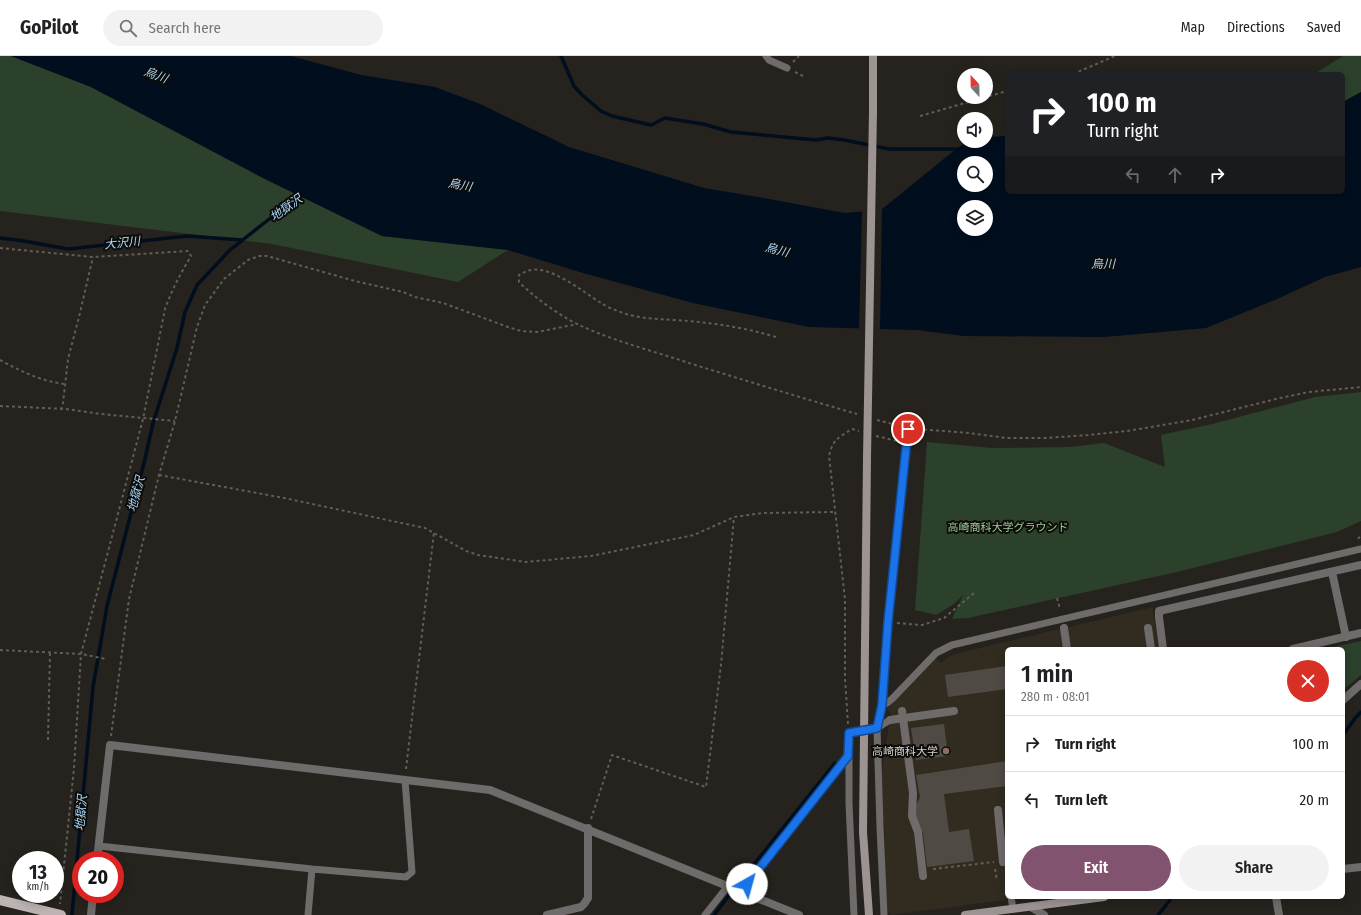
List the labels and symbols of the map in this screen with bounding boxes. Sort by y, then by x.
water label: 烏川 [142,64,172,87]
north arrow [957,68,993,104]
water label: 烏川 [447,176,475,194]
water label: 地獄沢 [267,191,306,224]
water label: 大沢川 [103,234,143,252]
water label: 烏川 [764,240,792,260]
water label: 烏川 [1091,257,1117,271]
pin [891,412,925,446]
water label: 地獄沢 [125,473,148,513]
park label: 高崎商科大学グラウンド [948,521,1069,534]
place label: 高崎商科大学 [872,745,938,758]
marker: 高崎商科大学 [941,746,951,756]
water label: 地獄沢 [72,792,90,832]
speed limit sign: 20 [72,851,124,903]
position arrow [726,863,768,905]

